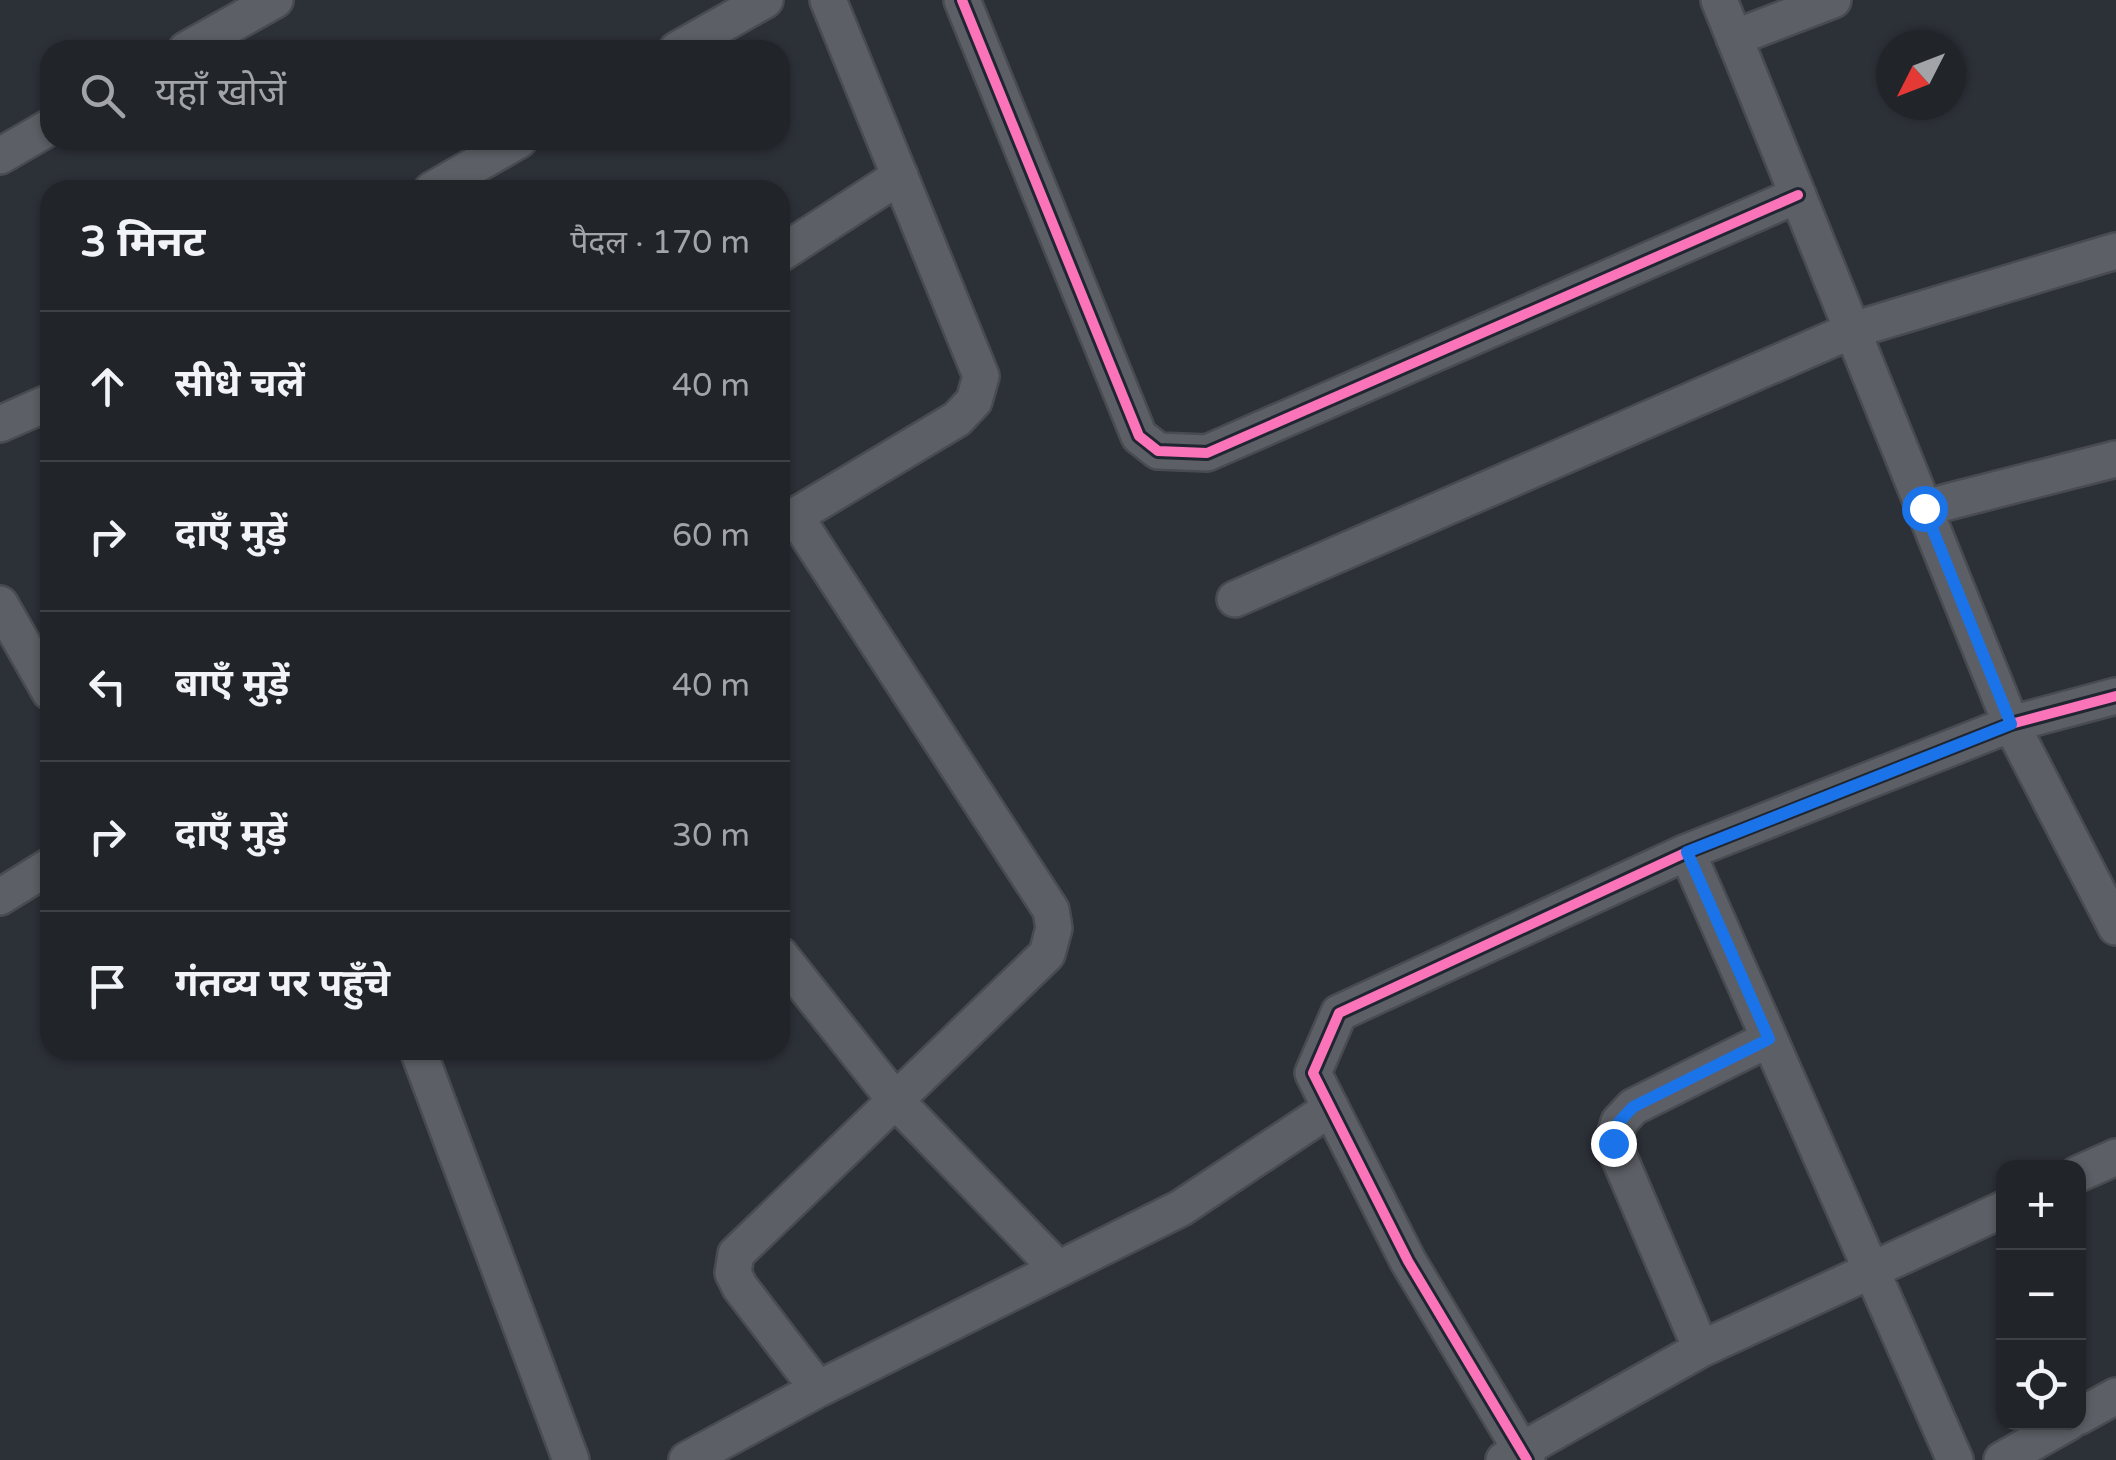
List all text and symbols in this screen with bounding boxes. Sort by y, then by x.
north arrow [1876,30,1966,120]
search box [40,40,790,150]
icon: search [75,68,130,123]
text: यहाँ खोजें [155,70,286,116]
text: 3 मिनट [80,217,205,268]
text: पैदल · 170 m [570,224,750,262]
icon: ahead [80,359,135,414]
text: सीधे चलें [175,361,305,407]
text: 40 m [672,367,750,405]
route start [1902,486,1948,532]
icon: right [80,509,135,564]
text: दाएँ मुड़ें [175,511,287,557]
text: 60 m [672,517,750,555]
icon: left [80,659,135,714]
text: बाएँ मुड़ें [175,661,289,707]
text: 40 m [672,667,750,705]
icon: right [80,809,135,864]
text: दाएँ मुड़ें [175,811,287,857]
text: 30 m [672,817,750,855]
icon: arrive [80,959,135,1014]
text: गंतव्य पर पहुँचे [175,961,390,1007]
route end [1591,1121,1637,1167]
map controls [1996,1160,2086,1430]
button: + [1996,1160,2086,1250]
button: − [1996,1250,2086,1340]
button: locate [1996,1340,2086,1430]

